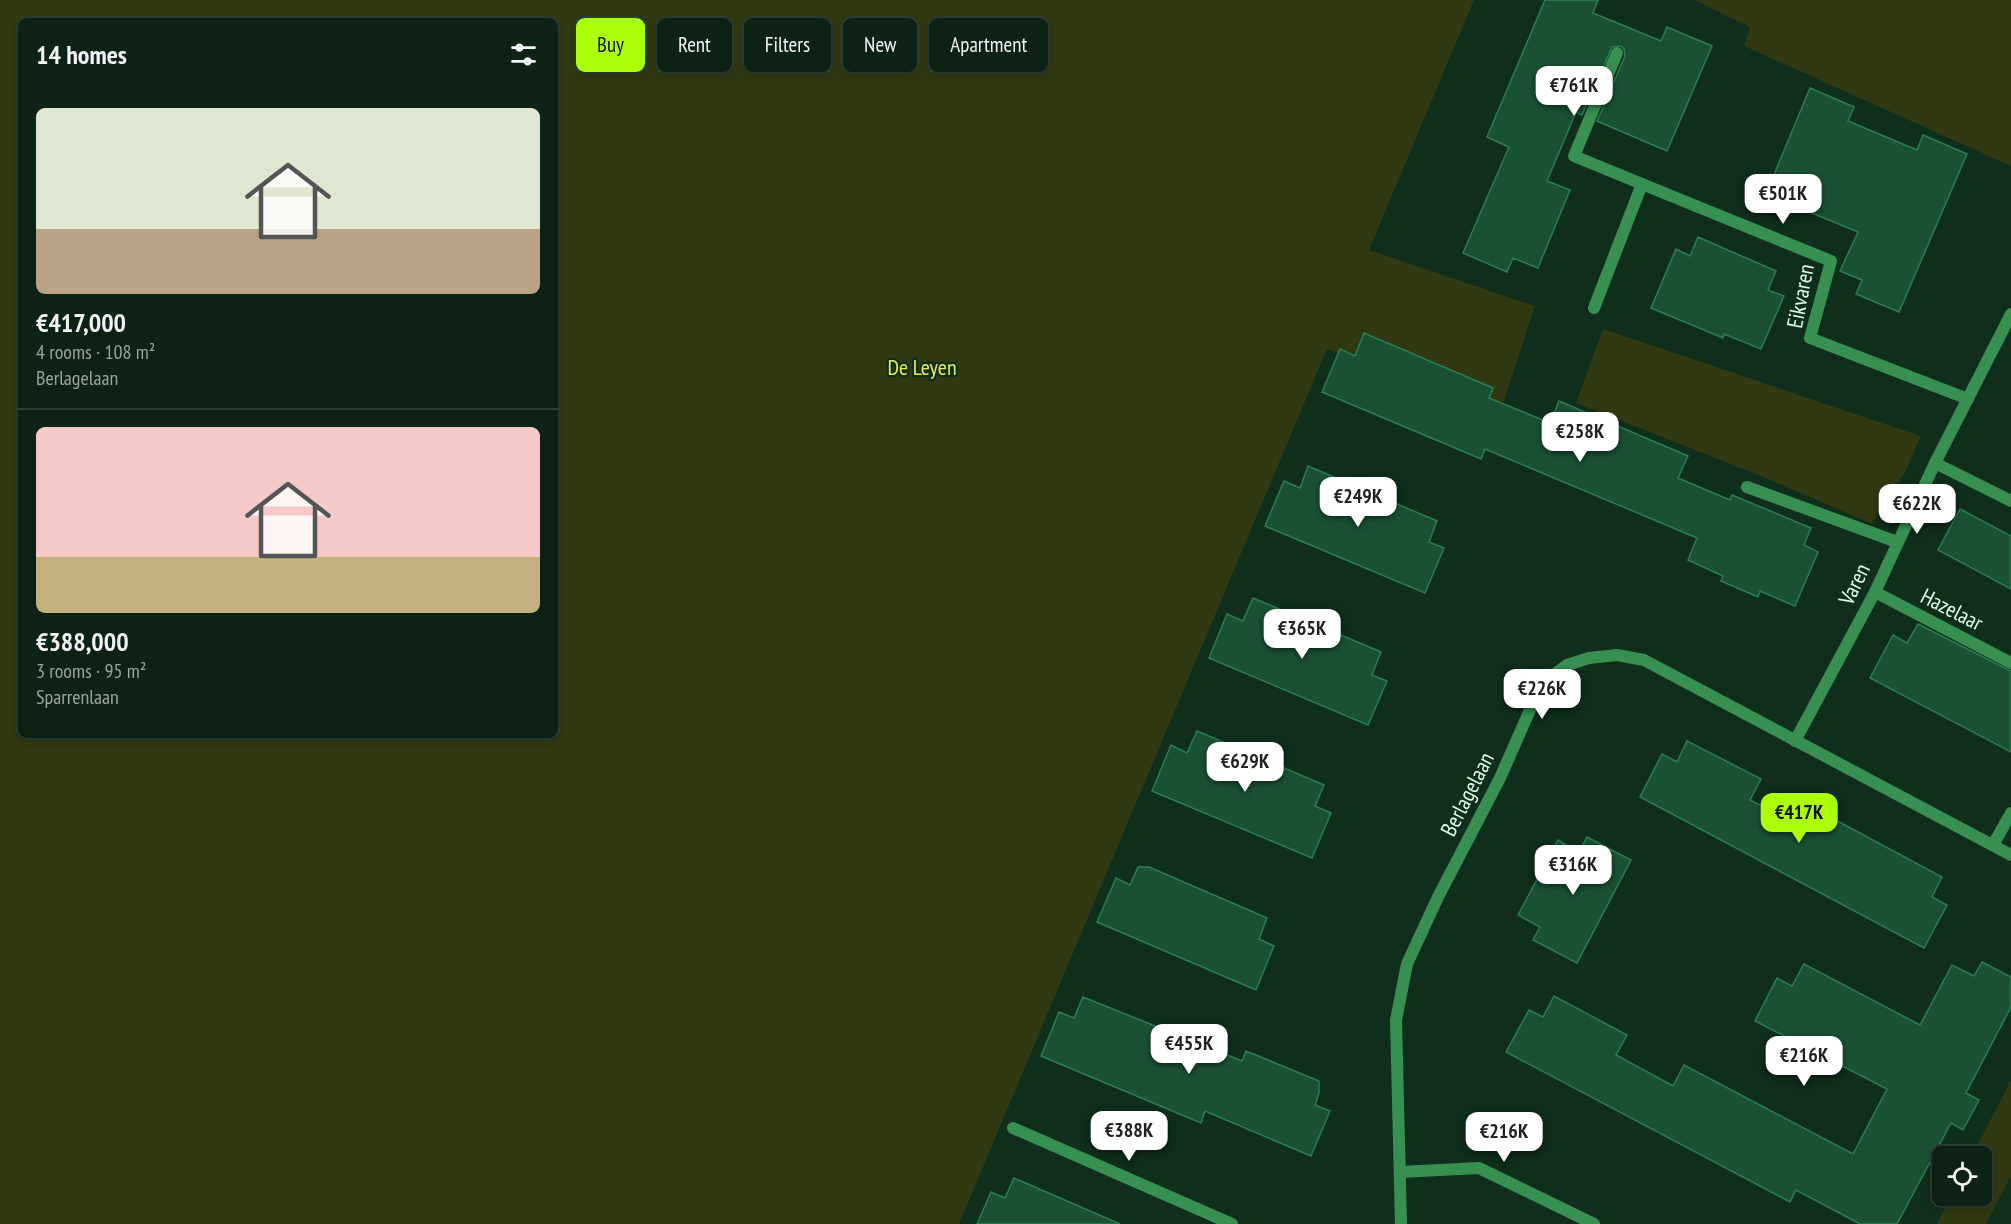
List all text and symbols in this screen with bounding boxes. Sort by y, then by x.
chip: Buy [576,18,645,72]
chip: Rent [657,18,732,72]
chip: Filters [744,18,831,72]
chip: New [843,18,917,72]
chip: Apartment [929,18,1048,72]
text: 14 homes [36,38,127,71]
icon: filters [507,38,540,71]
pin: €761K [1532,66,1616,117]
text: €761K [1550,72,1598,98]
icon: home [234,147,342,255]
pin: €501K [1741,174,1825,225]
text: €501K [1759,180,1807,206]
street label: Eikvaren [1780,261,1820,331]
text: €417,000 [36,306,126,339]
text: 4 rooms · 108 m² [36,339,155,365]
park label: De Leyen [887,353,957,381]
text: Berlagelaan [36,365,118,391]
pin: €258K [1538,412,1622,463]
text: €258K [1556,418,1604,444]
icon: home [234,466,342,574]
pin: €249K [1316,477,1400,528]
text: €249K [1334,483,1382,509]
pin: €622K [1875,484,1959,535]
text: €622K [1893,490,1941,516]
street label: Varen [1832,559,1876,610]
street label: Hazelaar [1916,582,1988,636]
pin: €365K [1260,609,1344,660]
text: €365K [1278,615,1326,641]
text: €388,000 [36,625,129,658]
text: 3 rooms · 95 m² [36,658,146,684]
pin: €226K [1500,669,1584,720]
text: €226K [1518,675,1566,701]
text: Sparrenlaan [36,684,119,710]
pin: €629K [1203,742,1287,793]
street label: Berlagelaan [1434,747,1500,841]
text: €629K [1221,748,1269,774]
pin: €417K [1757,793,1841,844]
text: €417K [1775,799,1823,825]
pin: €316K [1531,845,1615,896]
text: €316K [1549,851,1597,877]
pin: €455K [1147,1024,1231,1075]
text: €455K [1165,1030,1213,1056]
pin: €216K [1762,1036,1846,1087]
text: €216K [1780,1042,1828,1068]
pin: €388K [1087,1111,1171,1162]
pin: €216K [1462,1112,1546,1163]
text: €388K [1105,1117,1153,1143]
text: €216K [1480,1118,1528,1144]
map controls [1932,1146,1992,1206]
button: locate [1932,1146,1992,1206]

